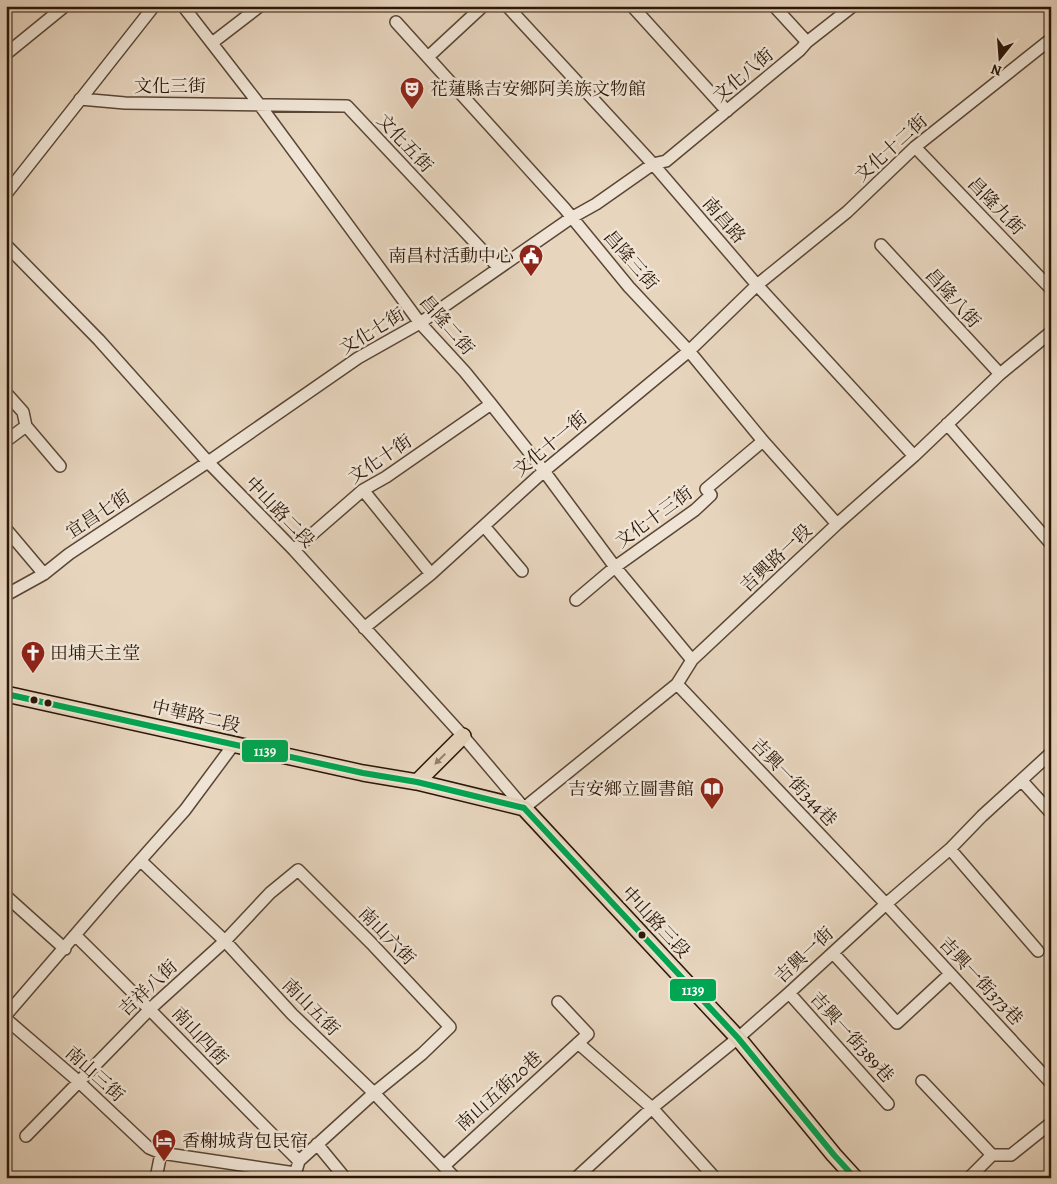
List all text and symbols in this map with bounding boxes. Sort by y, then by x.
north arrow [974,32,1024,82]
street label: 文化八街 [708,43,778,107]
text: N [989,59,1004,81]
street label: 文化三街 [134,74,206,98]
theatre icon: 花蓮縣吉安鄉阿美族文物館 [399,76,425,110]
place label: 花蓮縣吉安鄉阿美族文物館 [430,77,646,101]
street label: 文化五街 [372,108,438,178]
street label: 文化十二街 [850,109,932,187]
street label: 昌隆九街 [962,172,1030,240]
street label: 南昌路 [697,192,751,248]
street label: 昌隆三街 [598,225,664,295]
public building icon: 南昌村活動中心 [518,243,544,277]
place label: 南昌村活動中心 [388,244,514,268]
street label: 昌隆八街 [920,263,986,333]
street label: 昌隆二街 [414,290,480,360]
street label: 文化七街 [335,302,409,360]
street label: 文化十一街 [508,406,592,482]
street label: 文化十街 [343,429,417,489]
street label: 中山路二段 [240,471,320,553]
street label: 文化十三街 [611,481,697,553]
street label: 宜昌七街 [61,484,135,544]
street label: 吉興路一段 [735,519,817,597]
church icon: 田埔天主堂 [20,640,46,674]
place label: 田埔天主堂 [50,641,140,665]
street label: 中華路二段 [149,694,243,738]
unlabelled marker [29,695,39,705]
unlabelled marker [43,698,53,708]
street label: 吉興一街344巷 [746,733,842,831]
line badge: 1139 [241,739,289,763]
text: 1139 [254,742,277,761]
one-way arrow [434,753,446,765]
library icon: 吉安鄉立圖書館 [699,776,725,810]
place label: 吉安鄉立圖書館 [568,777,694,801]
street label: 中山路三段 [617,881,695,963]
street label: 南山六街 [353,902,421,970]
street label: 吉興一街 [769,922,839,988]
unlabelled marker [637,930,647,940]
street label: 吉興一街373巷 [934,932,1028,1030]
street label: 吉祥八街 [113,955,183,1021]
street label: 南山五街 [277,973,345,1041]
line badge: 1139 [669,978,717,1002]
text: 1139 [682,981,705,1000]
street label: 吉興一街389巷 [805,986,899,1088]
street label: 南山四街 [167,1001,233,1071]
street label: 南山三街 [60,1041,130,1107]
street label: 南山五街20巷 [451,1046,547,1136]
hotel icon: 香榭城背包民宿 [151,1128,177,1162]
place label: 香榭城背包民宿 [182,1129,308,1153]

